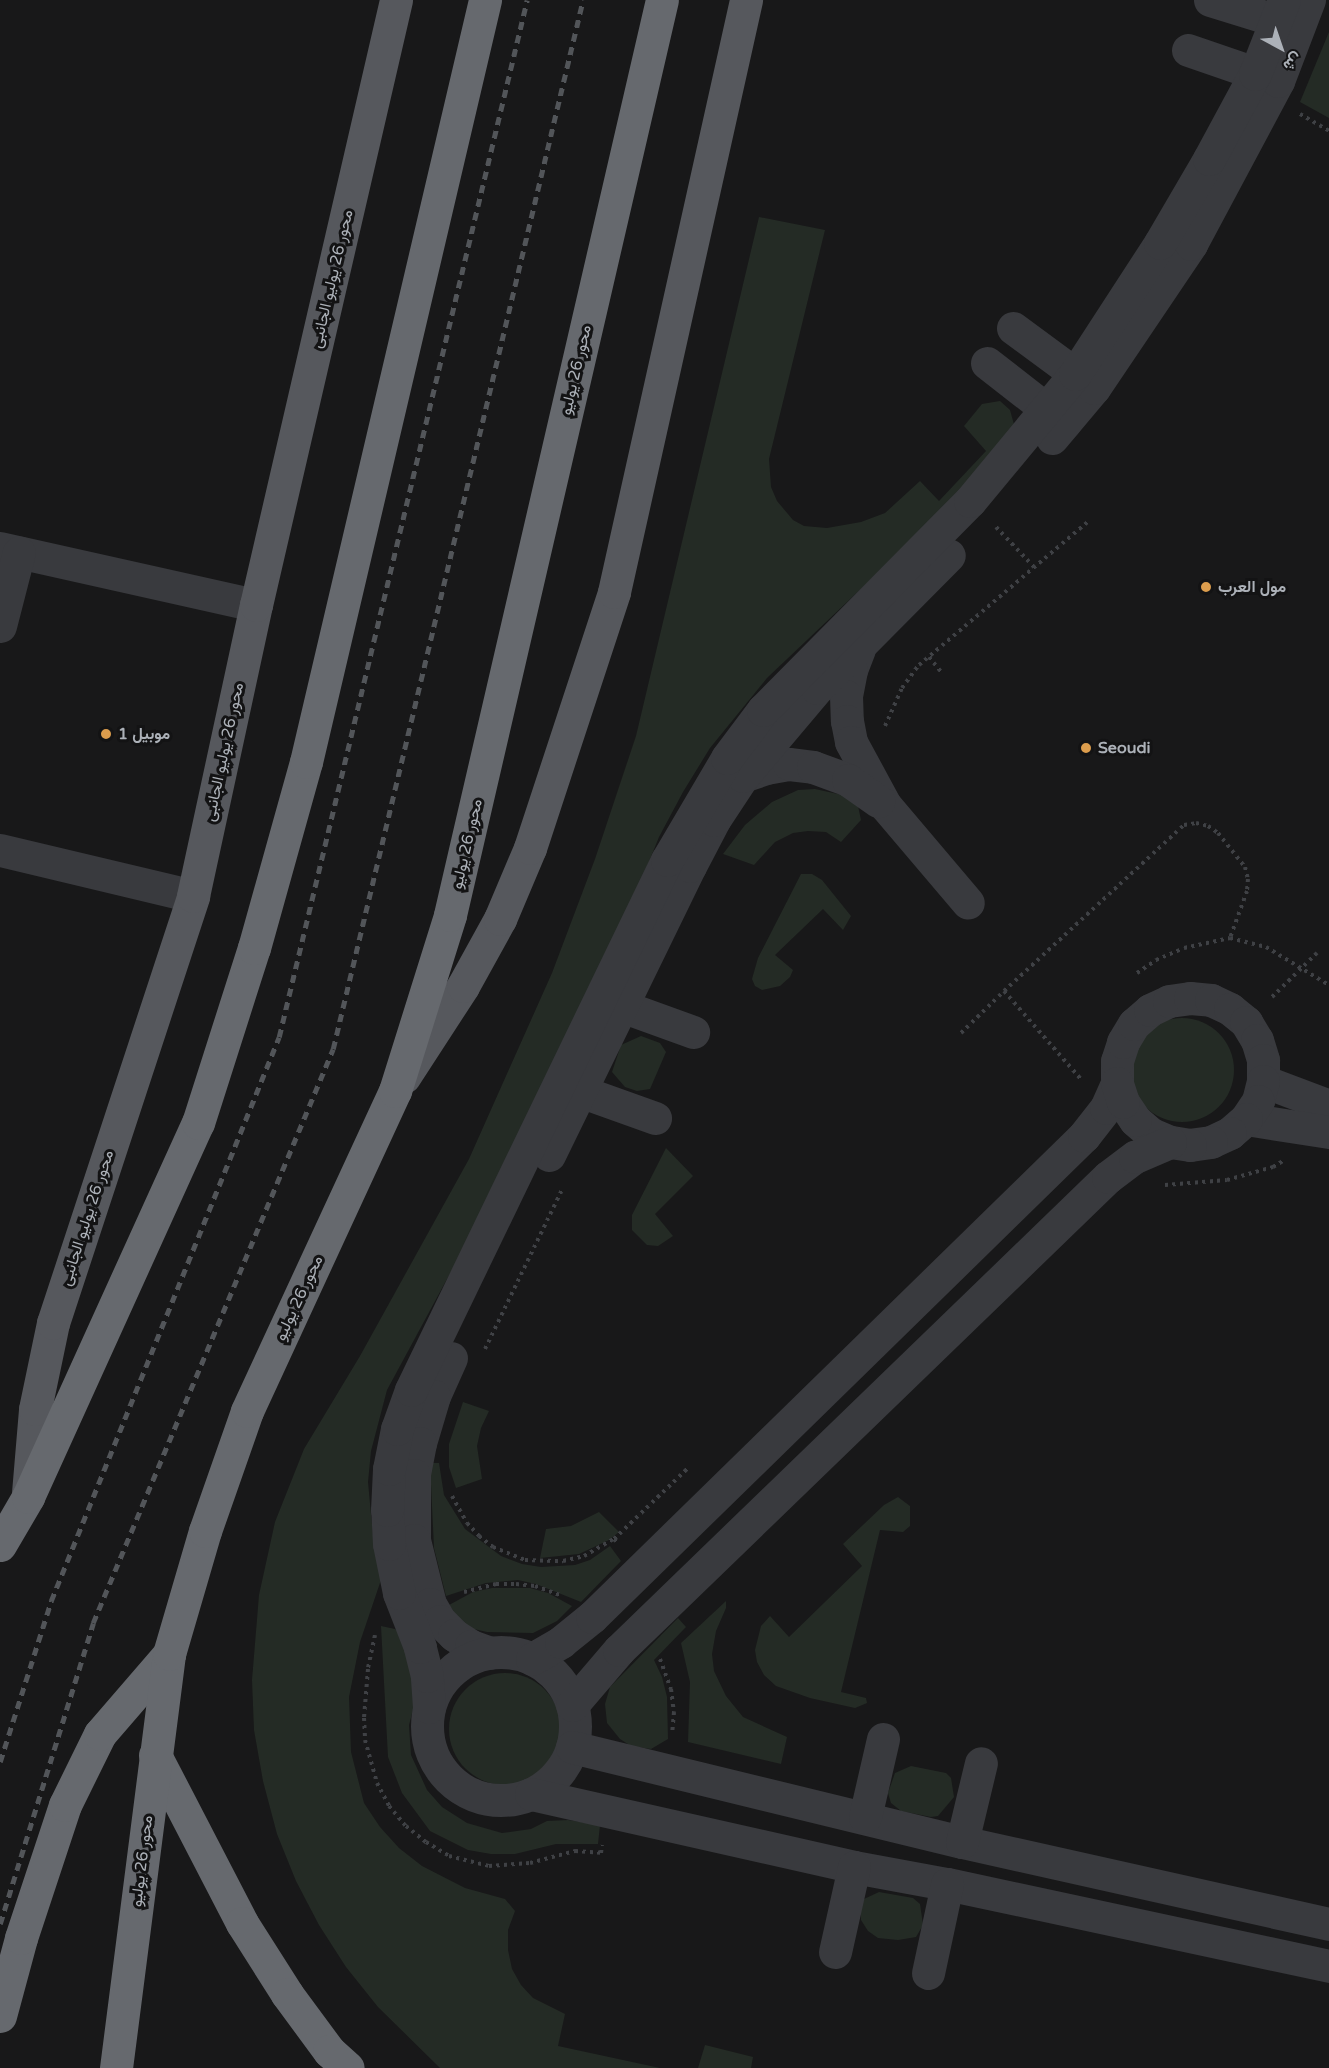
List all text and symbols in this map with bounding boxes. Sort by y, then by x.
north arrow [1251,18,1311,78]
text: ش [1279,48,1306,76]
street label: محور 26 يوليو الجانبى [307,208,357,350]
street label: محور 26 يوليو [556,323,596,417]
place label: مول العرب [1218,577,1286,597]
marker: مول العرب [1199,580,1213,594]
street label: محور 26 يوليو الجانبى [200,681,248,823]
place label: موبيل 1 [118,724,170,744]
marker: موبيل 1 [99,727,113,741]
place label: Seoudi [1098,738,1150,758]
marker: Seoudi [1079,741,1093,755]
street label: محور 26 يوليو [447,797,487,891]
street label: محور 26 يوليو الجانبى [56,1148,118,1288]
street label: محور 26 يوليو [271,1252,327,1344]
street label: محور 26 يوليو [127,1814,157,1908]

